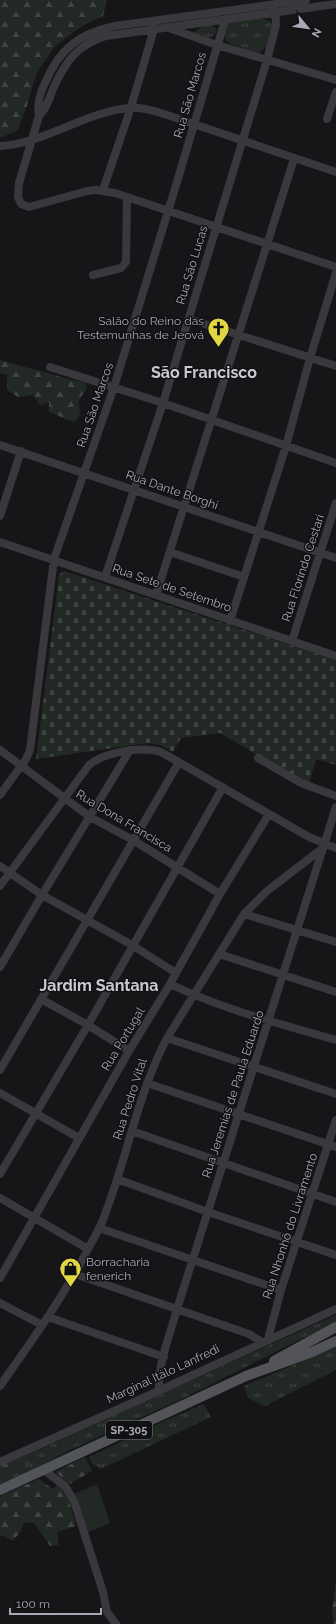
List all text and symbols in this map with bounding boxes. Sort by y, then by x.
north arrow [288,8,328,48]
text: N [309,26,324,39]
street label: Rua São Marcos [171,50,209,140]
street label: Rua São Lucas [173,224,211,306]
place label: Salão do Reino das Testemunhas de Jeová [77,314,204,342]
church icon: Salão do Reino das Testemunhas de Jeová [206,315,232,348]
street label: Rua São Marcos [74,360,116,449]
district label: São Francisco [151,363,257,382]
street label: Rua Dante Borghi [124,468,220,512]
street label: Rua Florindo Cestari [279,513,327,623]
street label: Rua Sete de Setembro [111,561,233,615]
street label: Rua Dona Francisca [74,787,174,855]
district label: Jardim Santana [40,976,158,995]
street label: Rua Portugal [99,1004,148,1073]
street label: Rua Jeremias de Paula Eduardo [199,1008,267,1180]
street label: Rua Pedro Vital [110,1056,150,1141]
street label: Rua Nhonhô do Livramento [260,1151,320,1301]
place label: Borracharia fenerich [86,1255,150,1283]
shop icon: Borracharia fenerich [57,1256,83,1289]
street label: Marginal Itálo Lanfredi [104,1342,222,1406]
road number: SP-305 [106,1421,152,1439]
scale bar [10,1590,101,1616]
text: 100 m [16,1597,50,1611]

